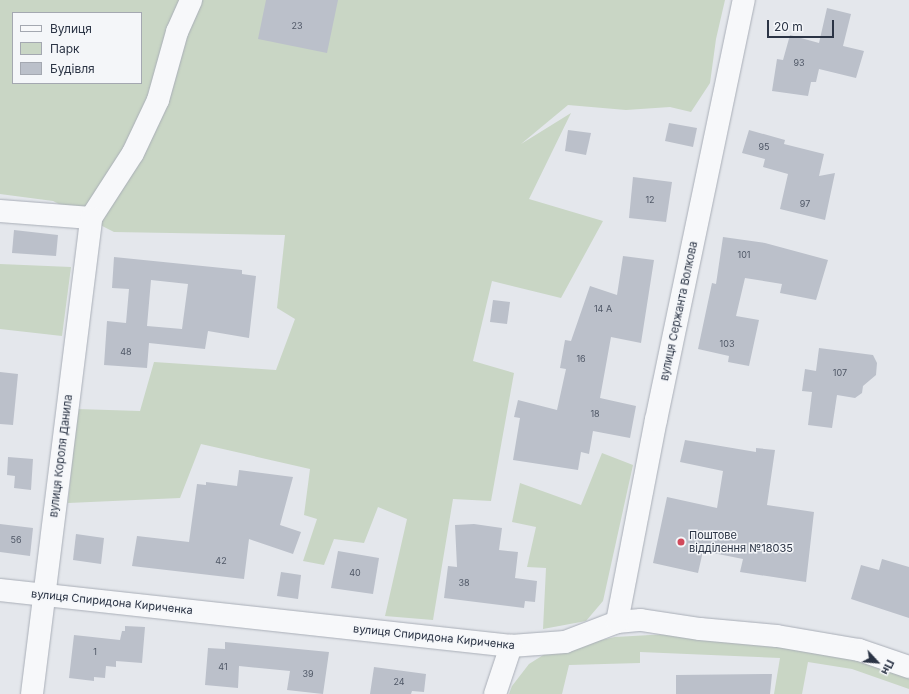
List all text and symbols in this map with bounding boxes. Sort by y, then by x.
legend [12,12,142,84]
scale bar [769,12,836,38]
text: 20 m [774,19,803,34]
text: Вулиця [50,21,92,36]
house number: 23 [291,21,303,31]
text: Парк [50,41,80,56]
house number: 93 [793,58,805,68]
text: Будівля [50,61,95,76]
house number: 95 [758,142,770,152]
house number: 12 [645,195,655,205]
house number: 97 [800,199,810,209]
street label: вулиця Сержанта Волкова [658,240,700,382]
house number: 101 [738,250,750,260]
house number: 14 А [594,304,612,314]
house number: 103 [720,339,734,349]
house number: 48 [120,347,132,357]
house number: 16 [576,354,586,364]
house number: 107 [833,368,847,378]
street label: вулиця Короля Данила [47,394,75,518]
house number: 18 [590,409,600,419]
place label: Поштове відділення №18035 [689,529,793,555]
house number: 56 [10,535,22,545]
marker: Поштове відділення №18035 [676,537,686,547]
house number: 42 [215,556,227,566]
house number: 40 [349,568,361,578]
house number: 38 [458,578,470,588]
street label: вулиця Спиридона Кириченка [30,587,194,617]
street label: вулиця Спиридона Кириченка [352,622,516,652]
north arrow [857,642,897,682]
house number: 1 [93,647,97,657]
text: Пн [878,657,897,677]
house number: 41 [218,662,228,672]
house number: 39 [302,669,314,679]
house number: 24 [393,677,405,687]

